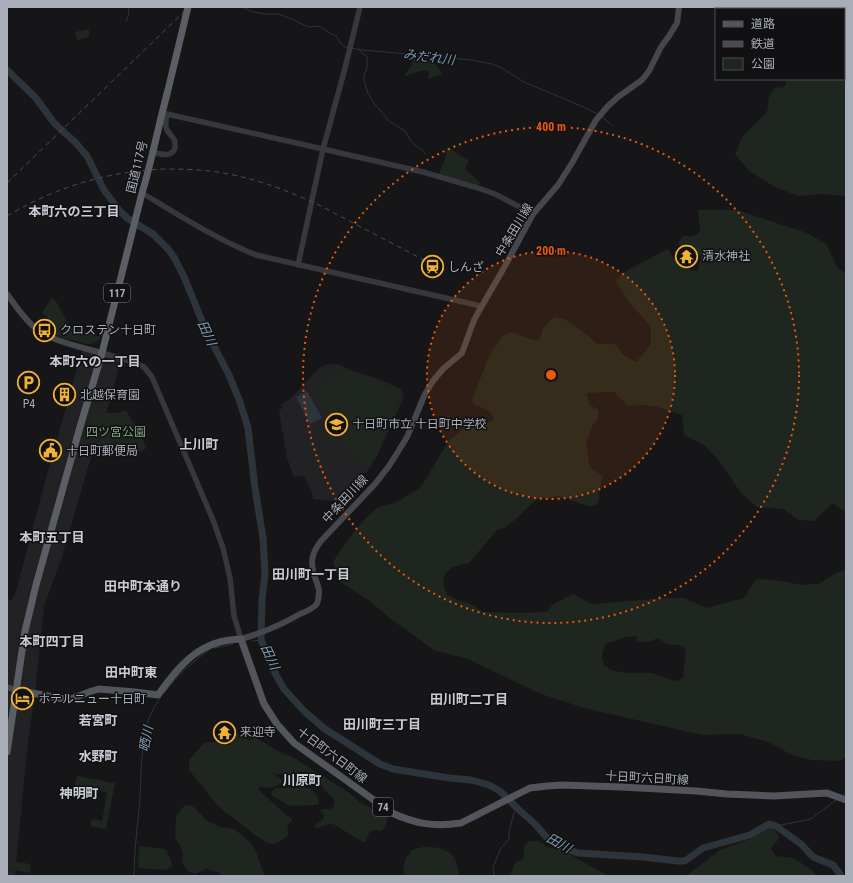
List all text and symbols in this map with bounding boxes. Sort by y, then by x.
legend [715,8,845,80]
text: 道路 [751,17,775,31]
text: 鉄道 [751,37,775,51]
water label: みだれ川 [402,46,458,68]
text: 公園 [751,57,775,71]
text: 400 m [536,120,566,134]
street label: 国道117号 [124,139,150,195]
street label: 中条田川線 [493,201,535,259]
district label: 本町六の三丁目 [28,204,120,219]
temple icon: 清水神社 [673,243,699,269]
text: 200 m [536,244,566,258]
place label: 清水神社 [702,249,750,263]
station icon: しんざ [419,254,445,280]
place label: しんざ [448,260,484,274]
road number: 117 [104,284,130,302]
bus stop icon: クロステン十日町 [31,317,57,343]
water label: 田川 [195,318,220,350]
place label: クロステン十日町 [60,323,156,337]
district label: 本町六の一丁目 [49,354,141,369]
centre of rings [544,368,558,382]
parking icon: P4 [16,370,42,396]
building icon: 北越保育園 [52,382,78,408]
place label: 北越保育園 [80,388,140,402]
place label: P4 [23,397,35,411]
school or university icon: 十日町市立 十日町中学校 [323,411,349,437]
place label: 十日町市立 十日町中学校 [352,417,487,431]
park label: 四ツ宮公園 [86,425,146,439]
district label: 上川町 [179,437,219,452]
public building icon: 十日町郵便局 [37,438,63,464]
place label: 十日町郵便局 [66,444,138,458]
street label: 中条田川線 [319,472,371,526]
district label: 本町五丁目 [19,530,85,545]
district label: 田川町一丁目 [272,567,350,582]
district label: 田中町本通り [104,579,182,594]
district label: 本町四丁目 [19,634,85,649]
water label: 田川 [258,642,283,674]
district label: 田中町東 [105,665,157,680]
hotel icon: ホテルニュー十日町 [10,686,36,712]
place label: ホテルニュー十日町 [38,692,146,706]
district label: 田川町二丁目 [430,692,508,707]
district label: 若宮町 [78,713,118,728]
district label: 田川町三丁目 [343,717,421,732]
temple icon: 来迎寺 [212,719,238,745]
water label: 晒川 [136,723,156,753]
street label: 十日町六日町線 [294,724,370,786]
place label: 来迎寺 [240,725,276,739]
district label: 水野町 [78,749,118,764]
street label: 十日町六日町線 [605,769,689,787]
district label: 川原町 [282,773,322,788]
district label: 神明町 [59,786,99,801]
road number: 74 [373,798,393,816]
water label: 田川 [544,830,576,857]

